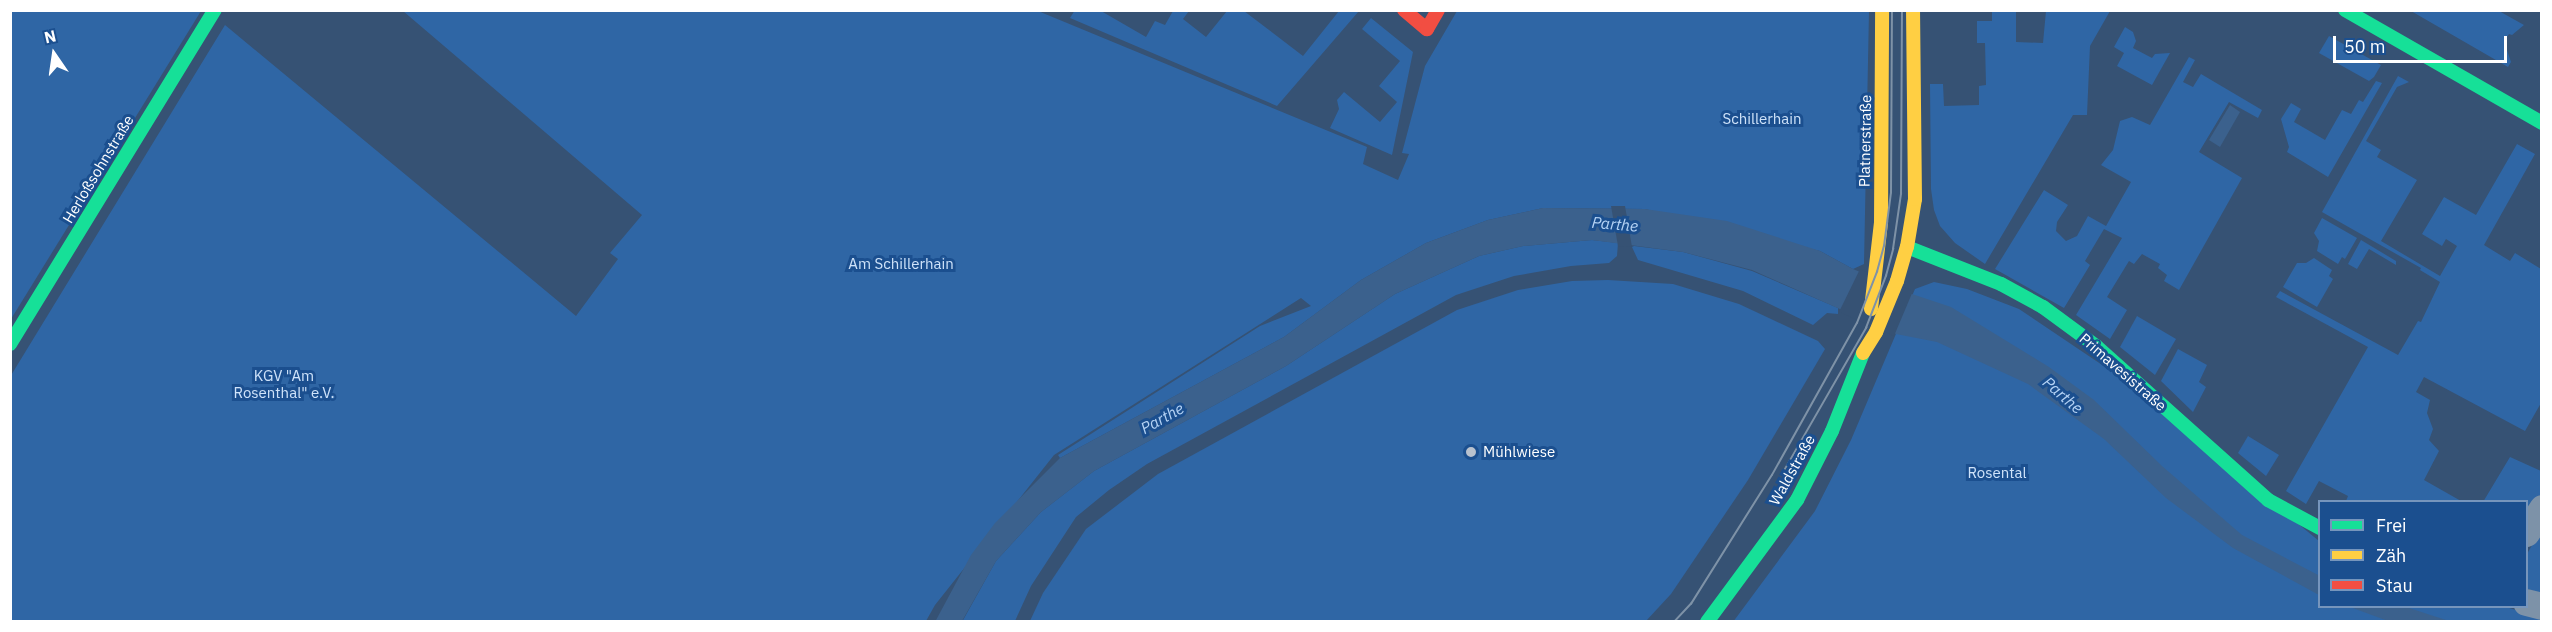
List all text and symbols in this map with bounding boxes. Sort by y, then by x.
north arrow [24,24,84,84]
scale bar [2336,24,2510,62]
text: N [42,25,58,48]
text: 50 m [2344,35,2386,58]
street label: Platnerstraße [1855,95,1875,187]
park label: Schillerhain [1722,110,1802,128]
street label: Herloßsohnstraße [59,112,137,226]
water label: Parthe [1591,212,1639,236]
park label: Am Schillerhain [848,255,954,273]
street label: Primavesistraße [2076,329,2170,415]
park label: KGV "Am Rosenthal" e.V. [234,366,334,401]
water label: Parthe [2039,372,2087,418]
water label: Parthe [1137,398,1187,438]
street label: Waldstraße [1765,432,1819,508]
place label: Mühlwiese [1483,443,1555,461]
marker: Mühlwiese [1464,445,1478,459]
park label: Rosental [1967,464,2027,482]
legend [2318,500,2528,608]
text: Frei [2376,514,2407,537]
text: Zäh [2376,544,2406,567]
text: Stau [2376,574,2413,597]

